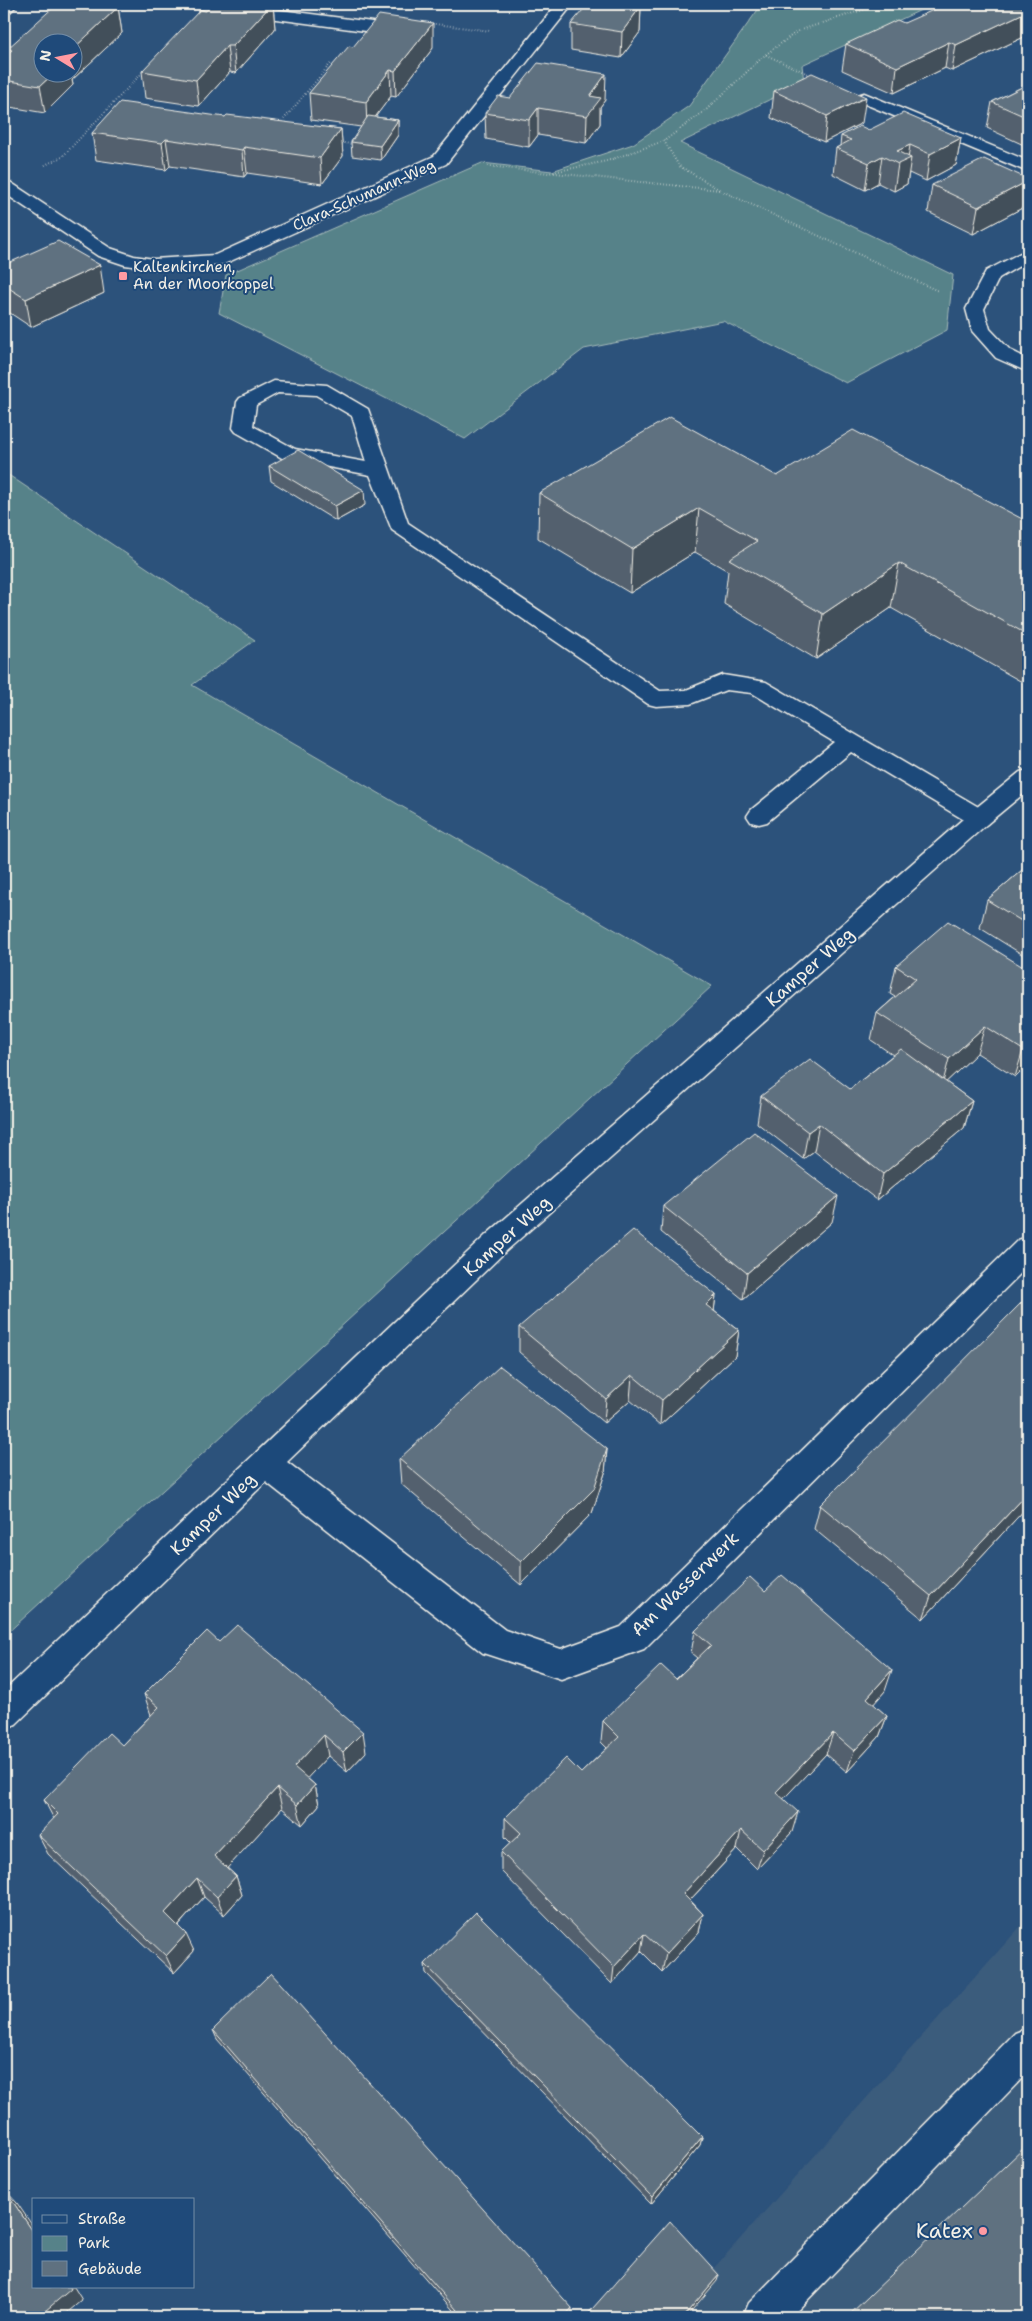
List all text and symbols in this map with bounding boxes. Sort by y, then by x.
north arrow [32,32,82,82]
text: N [35,49,55,63]
street label: Clara-Schumann-Weg [290,155,438,235]
place label: Kaltenkirchen, An der Moorkoppel [133,257,274,294]
marker: Kaltenkirchen, An der Moorkoppel [117,270,129,282]
street label: Kamper Weg [761,922,859,1012]
street label: Kamper Weg [458,1190,556,1282]
street label: Kamper Weg [165,1467,261,1561]
street label: Am Wasserwerk [626,1526,744,1642]
legend [32,2198,195,2288]
text: Straße [78,2209,126,2229]
place label: Katex [916,2217,973,2245]
marker: Katex [977,2225,989,2237]
text: Park [78,2233,110,2253]
text: Gebäude [78,2259,142,2279]

